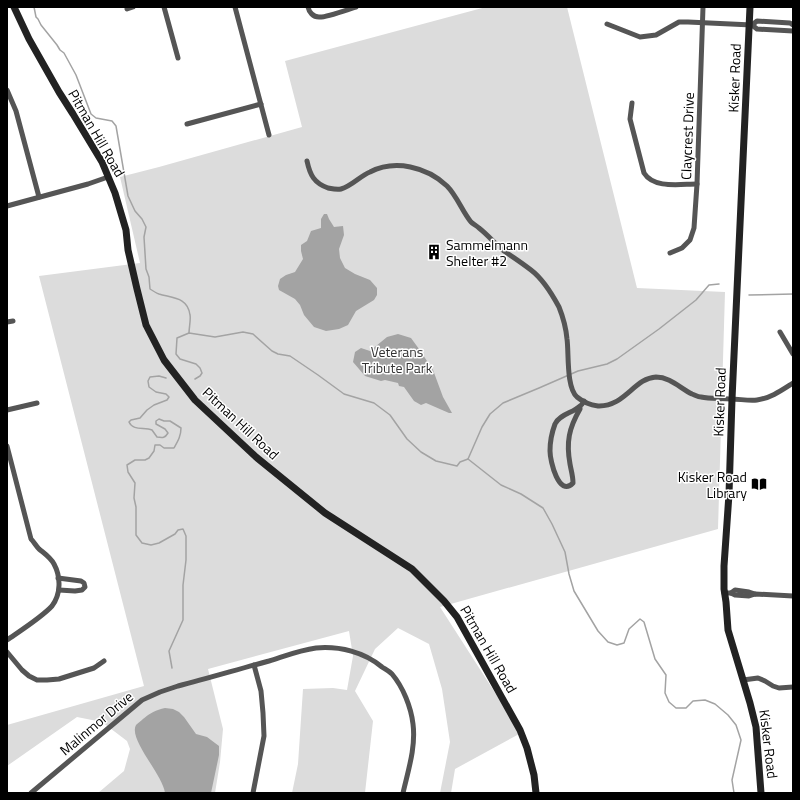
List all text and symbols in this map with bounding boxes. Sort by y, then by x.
street label: Kisker Road [722,43,746,113]
street label: Pitman Hill Road [63,85,131,181]
street label: Claycrest Drive [675,92,699,180]
place label: Sammelmann Shelter #2 [446,234,528,271]
building icon: Sammelmann Shelter #2 [425,243,443,261]
park label: Veterans Tribute Park [362,341,433,378]
street label: Kisker Road [707,367,731,437]
street label: Pitman Hill Road [198,382,284,464]
place label: Kisker Road Library [678,466,747,503]
library icon: Kisker Road Library [750,475,768,493]
street label: Pitman Hill Road [455,601,523,697]
street label: Malinmor Drive [55,686,137,760]
street label: Kisker Road [754,708,784,780]

